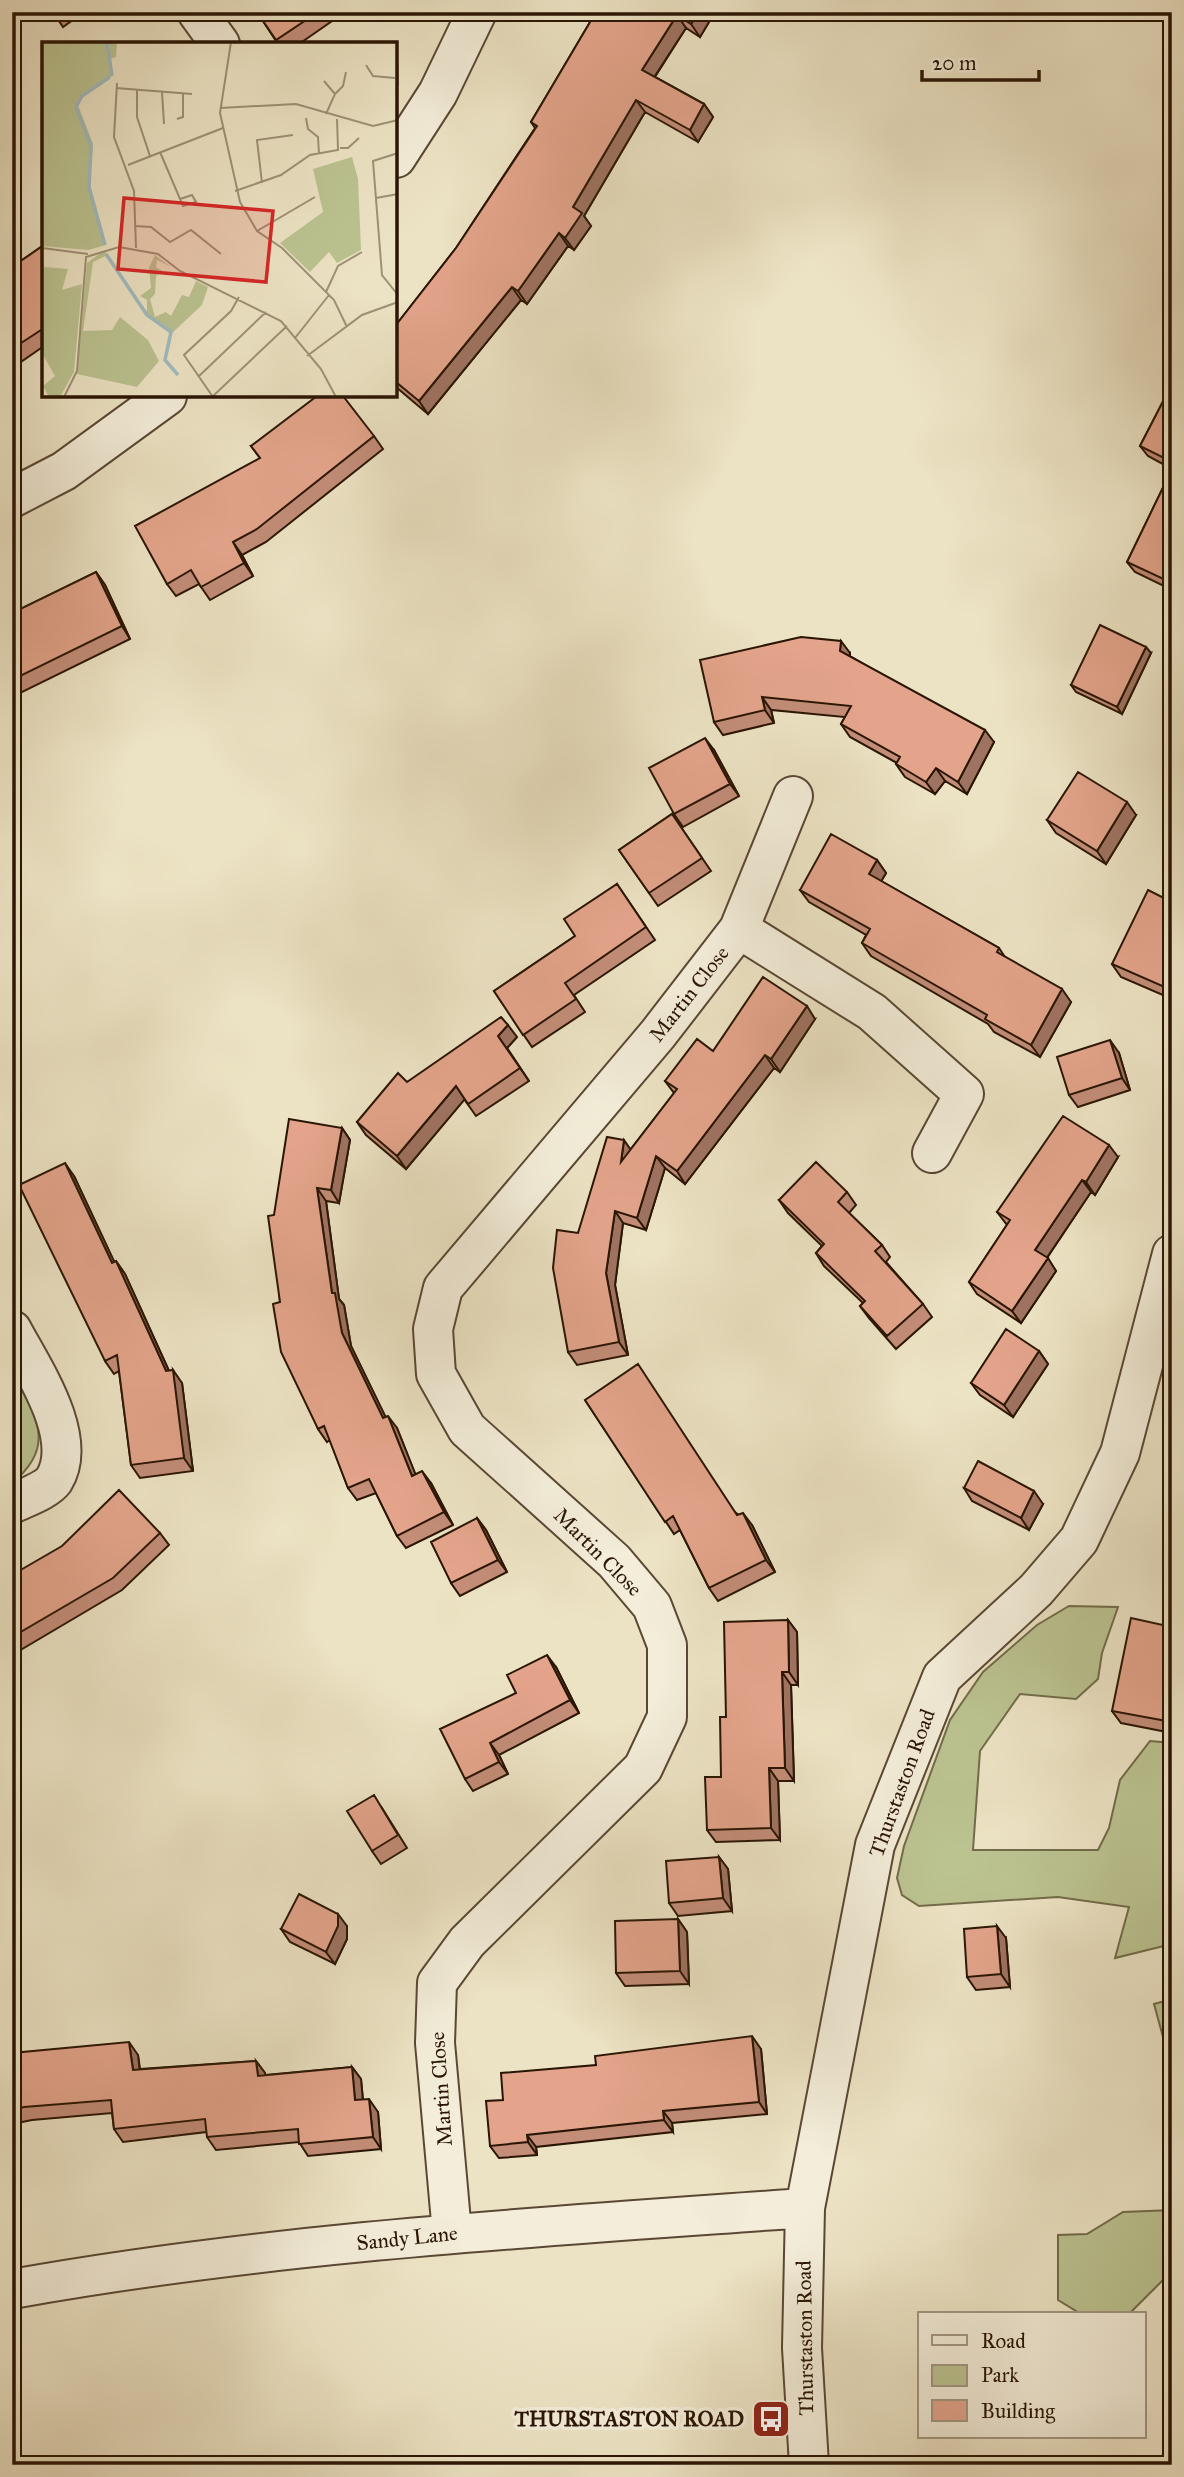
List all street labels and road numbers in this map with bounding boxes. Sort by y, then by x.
street label: Martin Close [643,941,735,1047]
street label: Martin Close [548,1502,648,1602]
street label: Thurstaston Road [863,1705,941,1860]
street label: Martin Close [424,2031,458,2147]
street label: Sandy Lane [355,2220,459,2256]
street label: Thurstaston Road [791,2260,819,2416]

